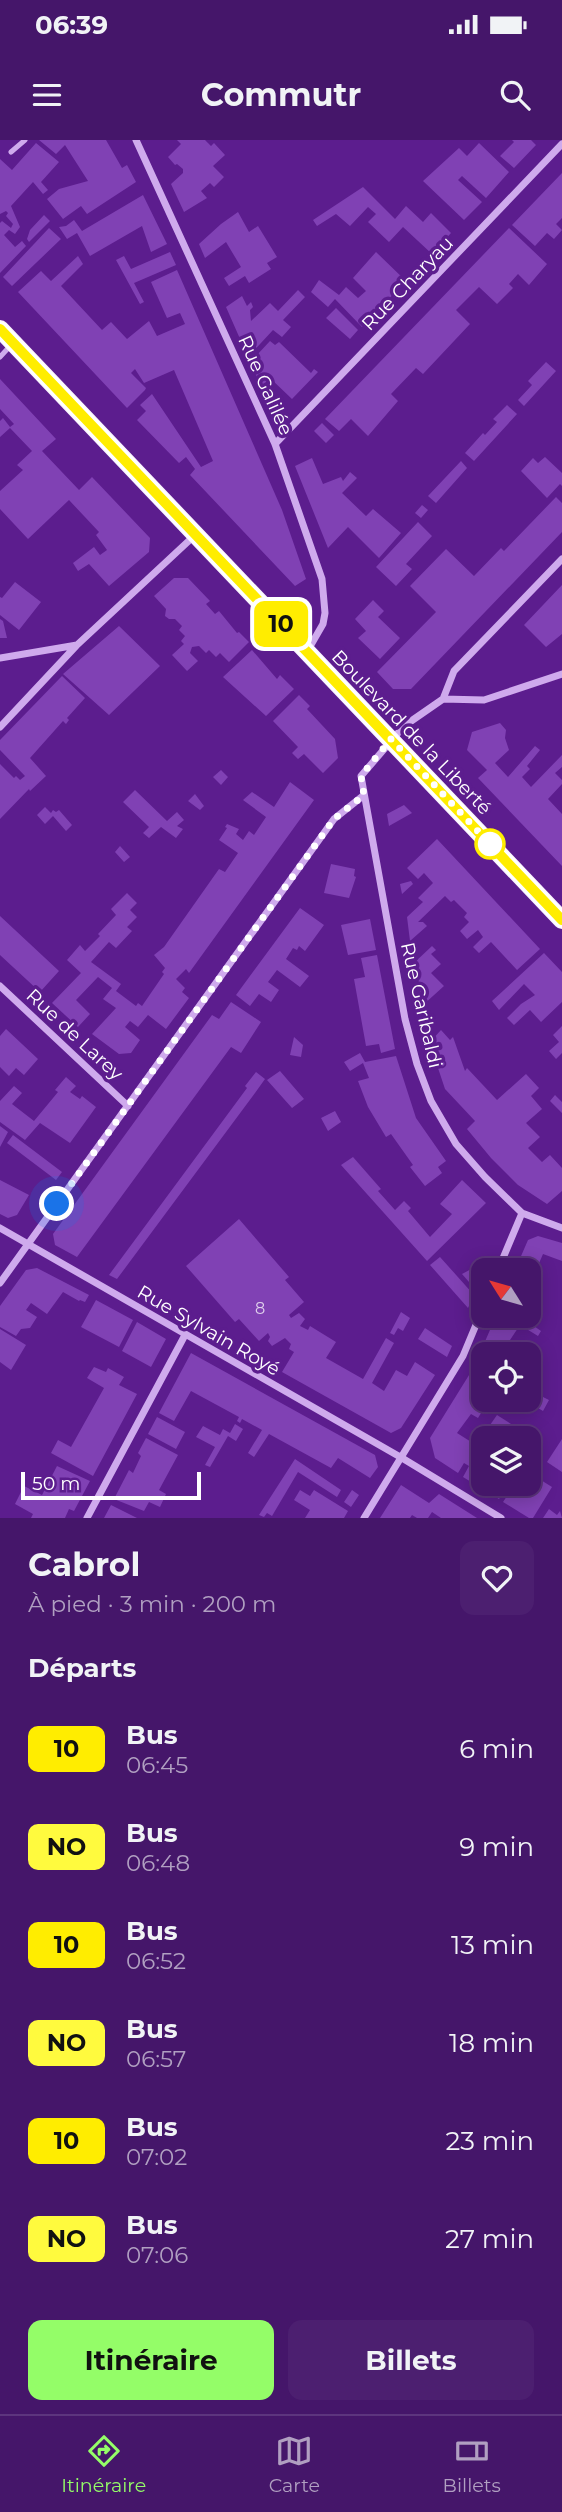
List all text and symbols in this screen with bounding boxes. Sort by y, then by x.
text: 06:39 [35,9,108,41]
text: Commutr [201,75,361,114]
icon: menu [28,76,66,114]
icon: search [496,76,534,114]
street label: Rue Charyau [357,232,458,335]
street label: Rue Galilée [233,332,298,439]
line badge: 10 [250,601,312,647]
text: 10 [268,609,294,638]
street label: Boulevard de la Liberté [327,645,496,819]
unlabelled marker [475,829,505,859]
street label: Rue Garibaldi [396,940,447,1070]
street label: Rue de Larey [22,984,128,1085]
your location [39,1186,74,1221]
north arrow [471,1258,541,1328]
map controls [471,1258,541,1496]
street label: Rue Sylvain Royé [133,1280,284,1381]
house number: 8 [255,1299,265,1318]
button: locate [471,1342,541,1412]
button: layers [471,1426,541,1496]
scale bar [21,1469,201,1501]
text: 50 m [32,1472,80,1495]
button: heart [460,1541,534,1615]
text: Cabrol [28,1544,140,1584]
text: À pied · 3 min · 200 m [28,1590,277,1618]
text: Départs [28,1652,136,1684]
text: Bus [126,1719,178,1751]
text: 6 min [459,1733,534,1765]
text: 10 [54,1734,79,1763]
text: 06:45 [126,1751,188,1779]
text: Bus [126,1817,178,1849]
text: 9 min [459,1831,534,1863]
text: NO [47,1832,86,1861]
text: 06:48 [126,1849,190,1877]
text: Bus [126,1915,178,1947]
text: 13 min [451,1929,534,1961]
text: 10 [54,1930,79,1959]
text: 06:52 [126,1947,186,1975]
text: Bus [126,2013,178,2045]
text: 18 min [449,2027,534,2059]
text: NO [47,2028,86,2057]
text: 06:57 [126,2045,186,2073]
text: Bus [126,2111,178,2143]
text: 23 min [446,2125,534,2157]
text: 10 [54,2126,79,2155]
text: 07:02 [126,2143,187,2171]
text: Bus [126,2209,178,2241]
text: 27 min [445,2223,534,2255]
text: NO [47,2224,86,2253]
text: 07:06 [126,2241,188,2269]
button: Itinéraire [28,2320,274,2400]
button: Billets [288,2320,534,2400]
tab: Itinéraire [61,2432,146,2497]
tab: Carte [269,2432,320,2497]
tab: Billets [443,2432,501,2497]

